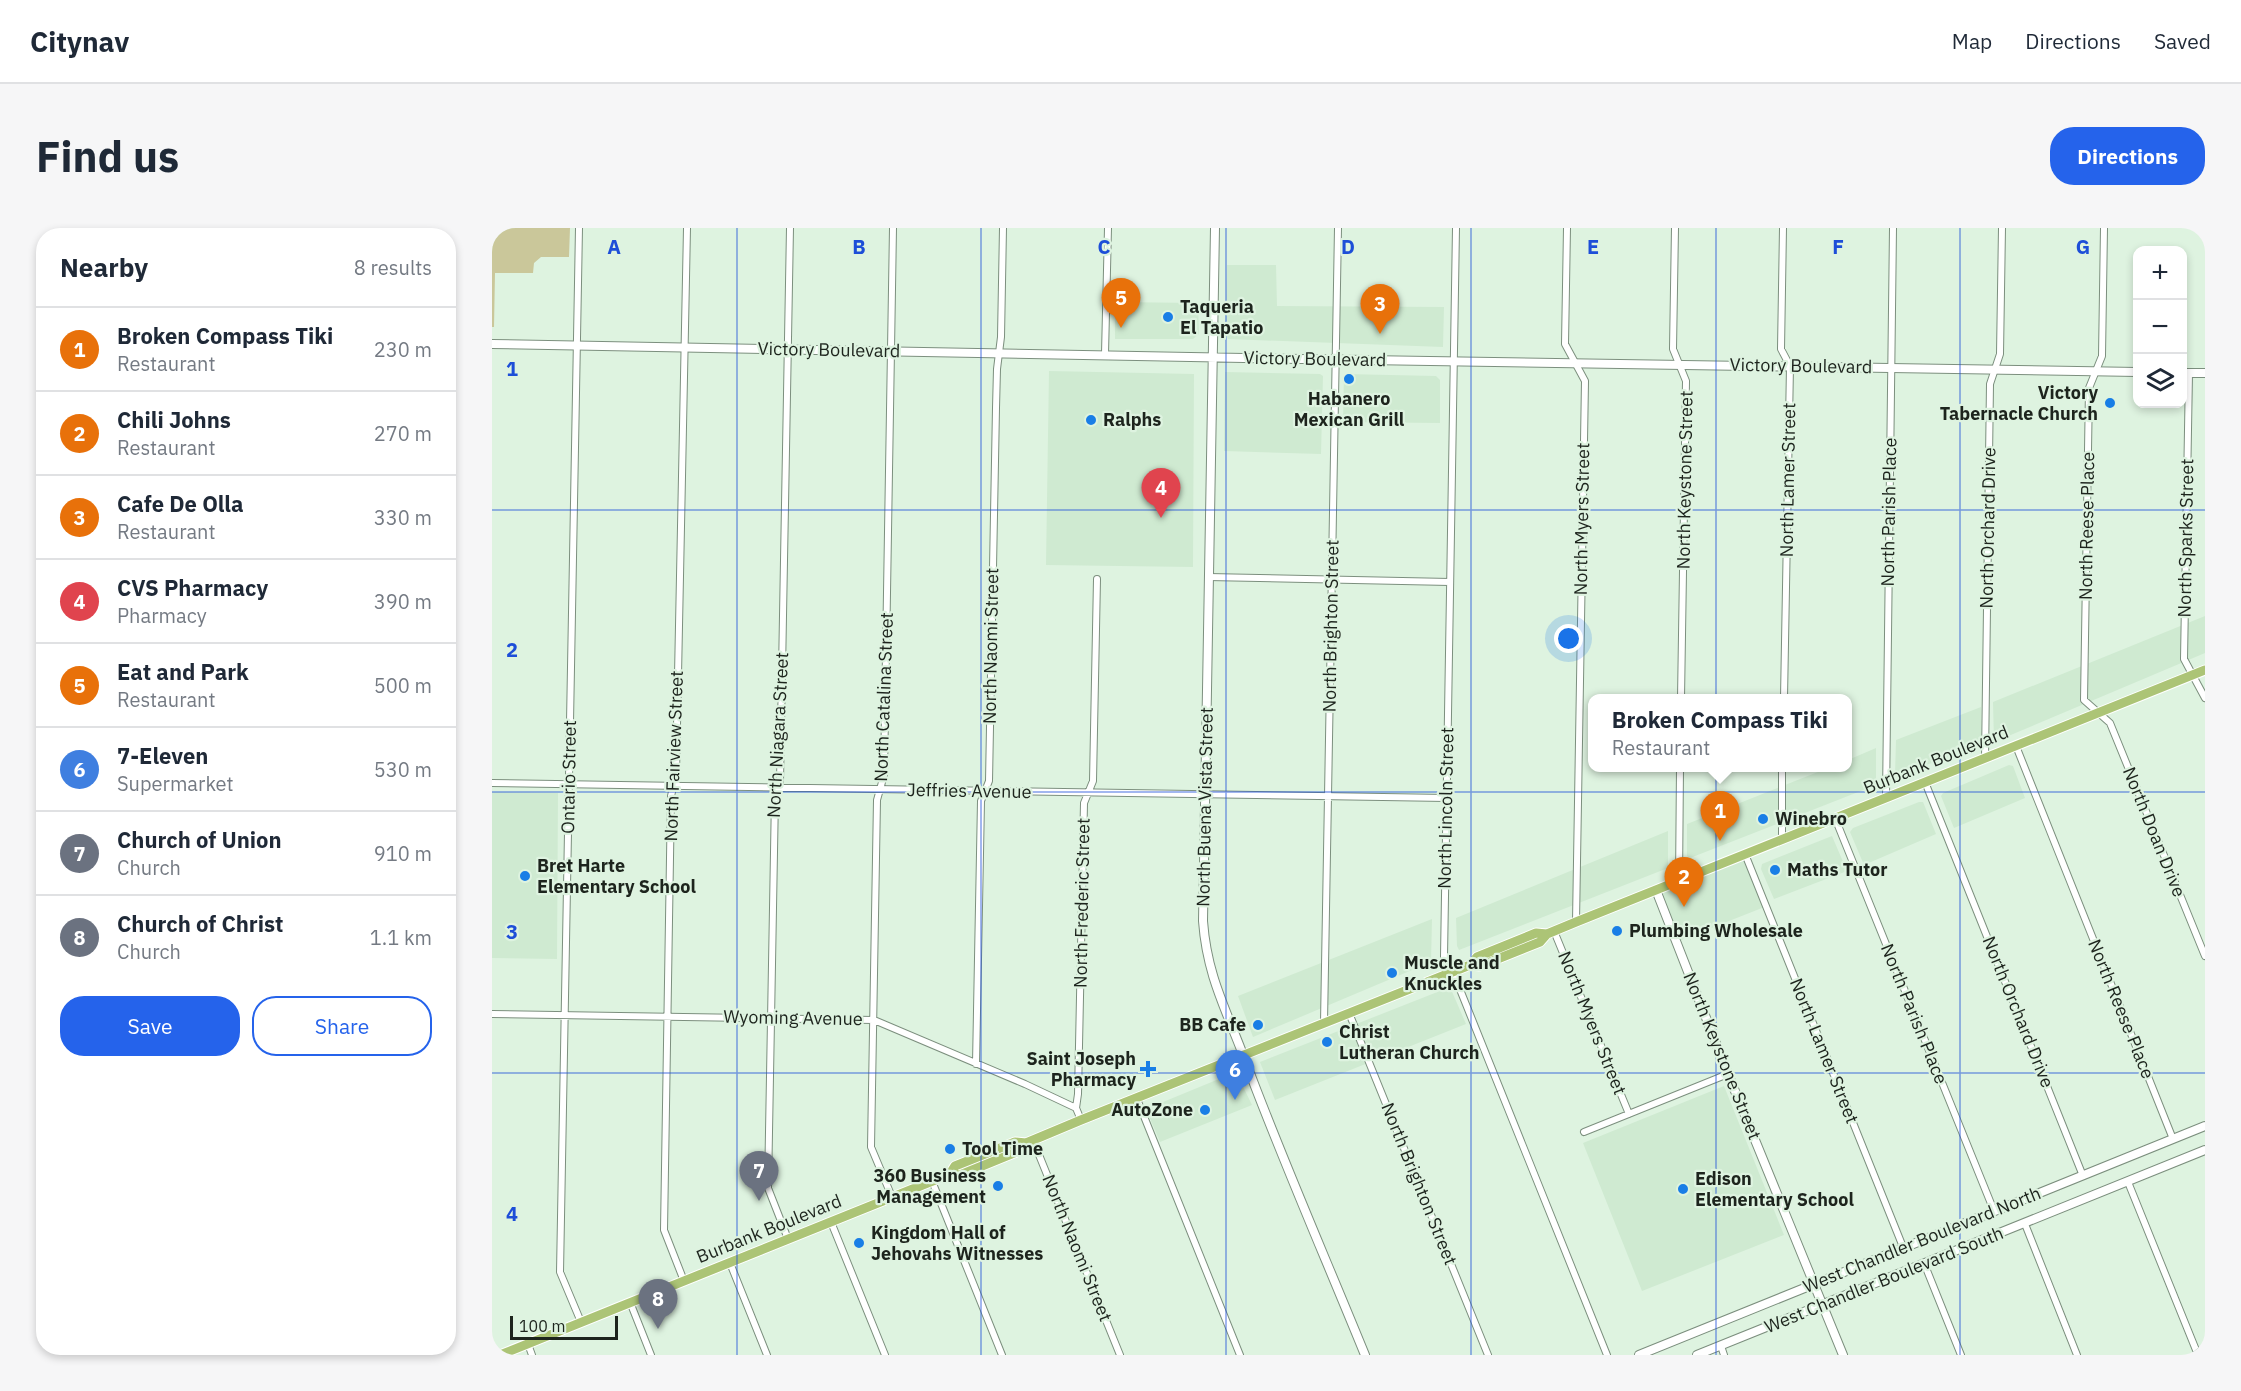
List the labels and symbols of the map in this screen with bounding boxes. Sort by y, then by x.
text: A [607,233,621,260]
text: B [852,233,866,260]
text: C [1097,233,1111,260]
text: D [1341,233,1355,260]
text: E [1587,233,1599,260]
text: F [1832,233,1844,260]
text: G [2076,233,2090,260]
pin: 5 [1102,279,1140,328]
pin: 3 [1360,285,1400,334]
place label: Taqueria El Tapatio [1180,295,1263,339]
marker: Taqueria El Tapatio [1161,310,1175,324]
street label: Victory Boulevard [757,337,901,362]
street label: Victory Boulevard [1243,346,1387,371]
street label: Victory Boulevard [1729,353,1873,378]
text: 1 [506,355,518,382]
marker: Habanero Mexican Grill [1342,372,1356,386]
place label: Victory Tabernacle Church [1940,381,2098,425]
place label: Habanero Mexican Grill [1294,387,1405,431]
street label: North Keystone Street [1671,390,1698,569]
marker: Victory Tabernacle Church [2103,396,2117,410]
street label: North Lamer Street [1775,402,1800,558]
place label: Ralphs [1103,408,1161,431]
marker: Ralphs [1084,413,1098,427]
street label: North Parish Place [1876,437,1901,587]
street label: North Myers Street [1569,442,1594,596]
street label: North Orchard Drive [1975,447,2000,609]
street label: North Reese Place [2074,451,2099,600]
street label: North Sparks Street [2173,458,2198,618]
pin: 4 [1142,468,1180,518]
street label: North Brighton Street [1317,539,1344,713]
street label: North Naomi Street [978,568,1003,724]
street label: North Catalina Street [869,612,898,782]
your location [1554,624,1583,653]
text: 2 [506,636,518,663]
street label: North Niagara Street [762,652,793,818]
street label: North Fairview Street [659,670,688,842]
street label: North Buena Vista Street [1191,707,1218,907]
street label: Ontario Street [556,720,581,834]
street label: Burbank Boulevard [1860,720,2012,799]
street label: North Lincoln Street [1433,727,1458,889]
street label: North Doan Drive [2118,763,2191,900]
street label: Jeffries Avenue [906,778,1032,803]
pin: 1 [1700,792,1740,841]
place label: Winebro [1775,807,1847,830]
marker: Winebro [1756,812,1770,826]
street label: North Frederic Street [1069,818,1094,988]
place label: Bret Harte Elementary School [537,854,696,898]
pin: 2 [1664,858,1704,907]
place label: Maths Tutor [1787,858,1888,881]
marker: Maths Tutor [1768,863,1782,877]
marker: Bret Harte Elementary School [518,869,532,883]
text: 3 [506,918,518,945]
place label: Plumbing Wholesale [1629,919,1803,942]
marker: Plumbing Wholesale [1610,924,1624,938]
street label: North Orchard Drive [1978,933,2059,1091]
street label: North Reese Place [2083,936,2160,1082]
street label: North Parish Place [1876,940,1953,1087]
street label: North Myers Street [1553,948,1632,1098]
place label: Muscle and Knuckles [1404,951,1500,995]
marker: Muscle and Knuckles [1385,966,1399,980]
street label: North Keystone Street [1678,969,1767,1143]
street label: North Lamer Street [1785,975,1864,1127]
street label: Wyoming Avenue [723,1005,863,1030]
place label: BB Cafe [1179,1013,1246,1036]
marker: BB Cafe [1251,1018,1265,1032]
place label: Christ Lutheran Church [1339,1020,1480,1064]
marker: Christ Lutheran Church [1320,1035,1334,1049]
place label: Saint Joseph Pharmacy [1026,1047,1136,1091]
pin: 6 [1216,1050,1254,1100]
marker: Saint Joseph Pharmacy [1141,1062,1155,1076]
place label: AutoZone [1111,1098,1193,1121]
street label: North Brighton Street [1376,1099,1463,1268]
marker: AutoZone [1198,1103,1212,1117]
place label: Tool Time [962,1137,1043,1160]
marker: Tool Time [943,1142,957,1156]
pin: 7 [740,1152,778,1201]
place label: 360 Business Management [874,1164,986,1208]
place label: Edison Elementary School [1695,1167,1854,1211]
street label: North Naomi Street [1037,1171,1117,1325]
marker: 360 Business Management [991,1179,1005,1193]
street label: West Chandler Boulevard North [1800,1181,2044,1298]
marker: Edison Elementary School [1676,1182,1690,1196]
street label: Burbank Boulevard [693,1189,845,1268]
text: 4 [506,1200,518,1227]
place label: Kingdom Hall of Jehovahs Witnesses [871,1221,1043,1265]
street label: West Chandler Boulevard South [1761,1221,2007,1338]
marker: Kingdom Hall of Jehovahs Witnesses [852,1236,866,1250]
pin: 8 [638,1280,678,1329]
scale bar [510,1313,618,1340]

